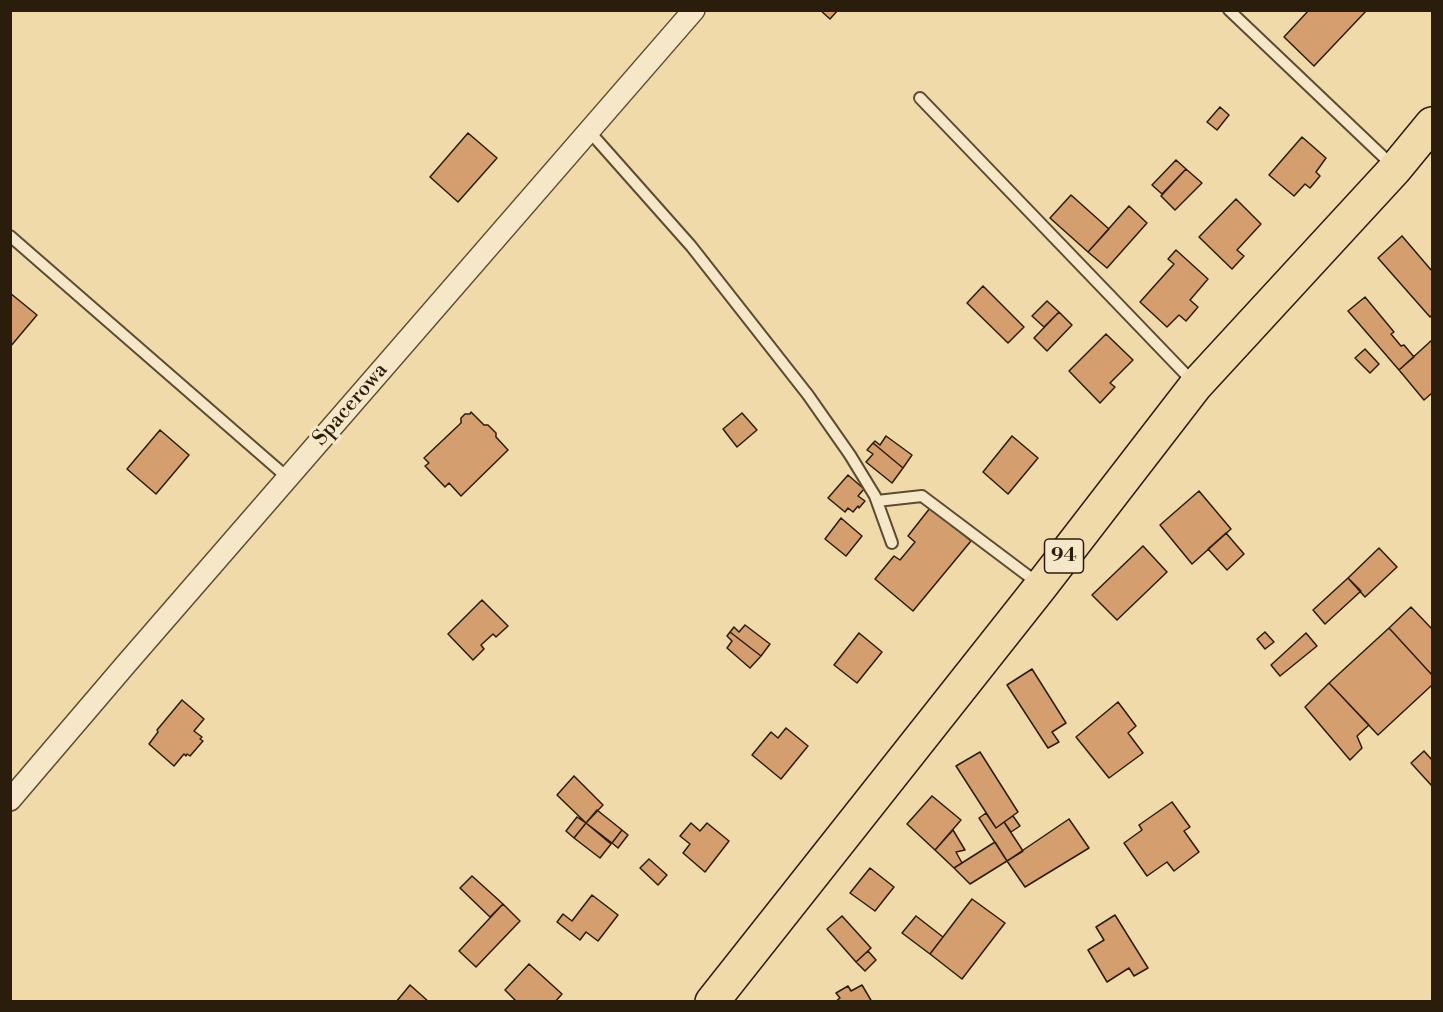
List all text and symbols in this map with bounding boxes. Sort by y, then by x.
street label: Spacerowa [308,358,394,452]
road number: 94 [1044,539,1084,573]

